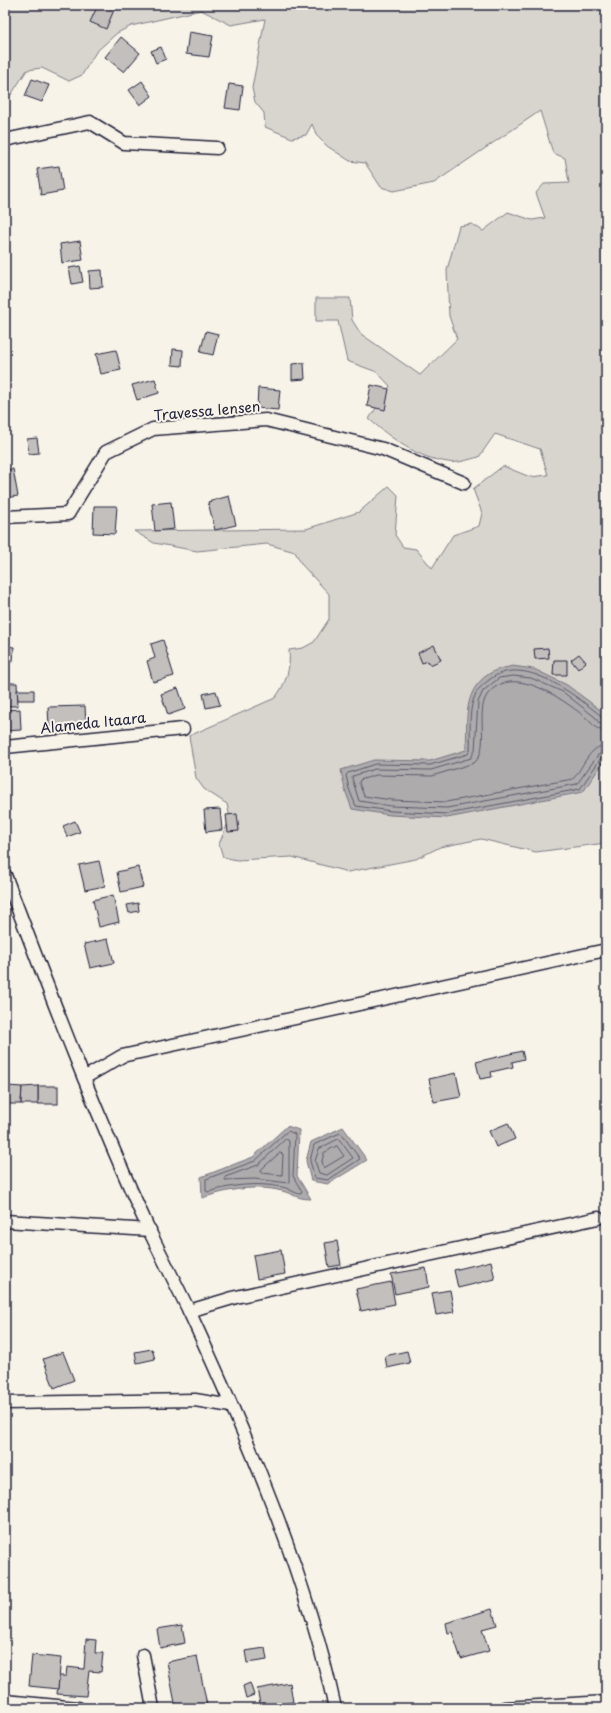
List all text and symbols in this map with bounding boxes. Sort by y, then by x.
street label: Travessa Iensen [153,395,261,426]
street label: Alameda Itaara [39,706,147,738]

